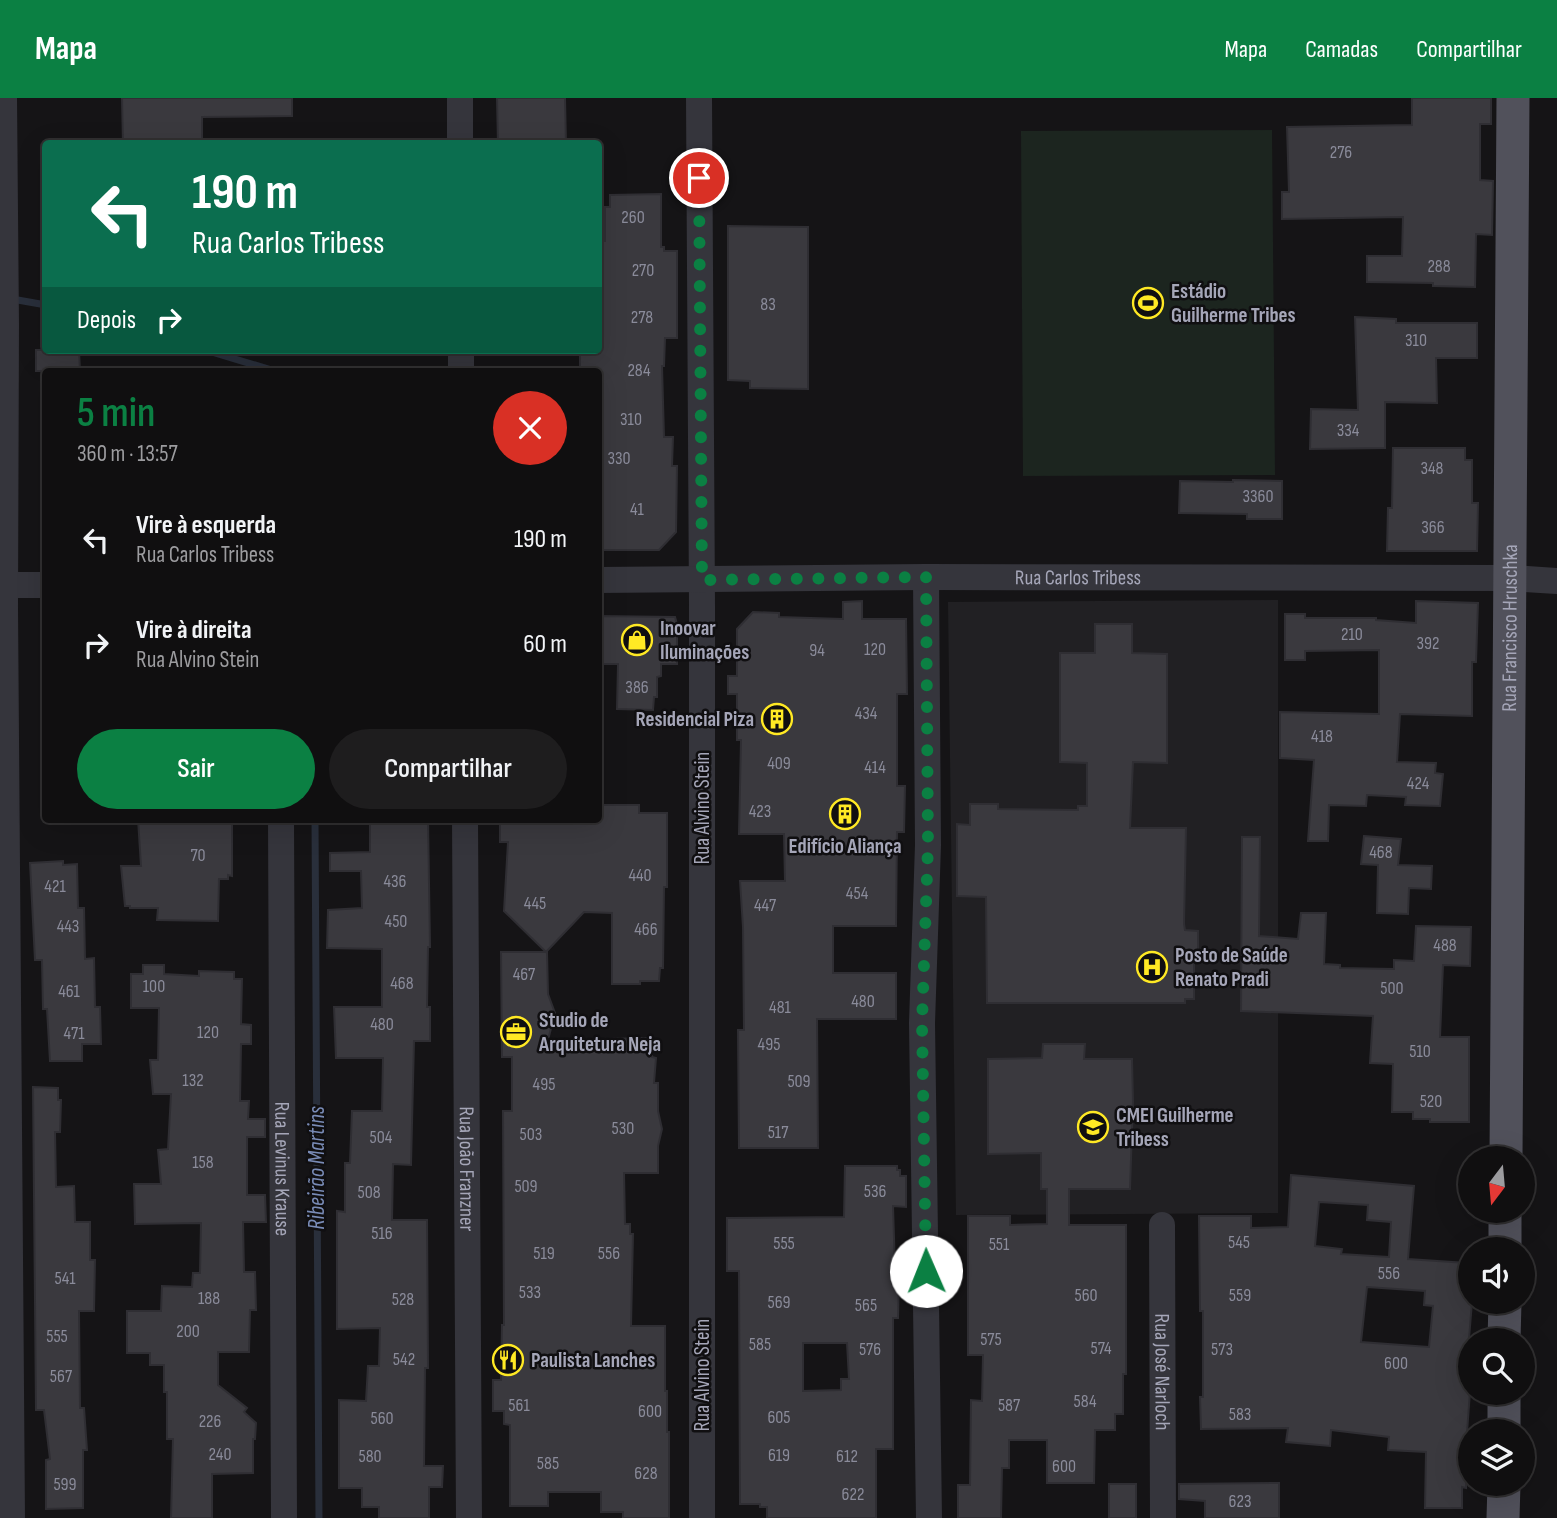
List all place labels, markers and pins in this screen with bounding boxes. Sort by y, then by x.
pin [669,148,729,208]
place label: Estádio Guilherme Tribes [1171,279,1296,328]
sports icon: Estádio Guilherme Tribes [1131,286,1165,320]
place label: Inoovar Iluminações [660,616,749,665]
shop icon: Inoovar Iluminações [620,623,654,657]
building icon: Residencial Piza [760,702,794,736]
place label: Residencial Piza [635,707,754,732]
building icon: Edifício Aliança [828,797,862,831]
place label: Edifício Aliança [789,834,901,859]
place label: Posto de Saúde Renato Pradi [1175,943,1288,992]
hospital icon: Posto de Saúde Renato Pradi [1135,950,1169,984]
place label: Studio de Arquitetura Neja [538,1008,661,1057]
office icon: Studio de Arquitetura Neja [499,1015,533,1049]
place label: CMEI Guilherme Tribess [1116,1103,1234,1152]
school or university icon: CMEI Guilherme Tribess [1076,1110,1110,1144]
restaurant icon: Paulista Lanches [491,1343,525,1377]
place label: Paulista Lanches [531,1348,655,1373]

